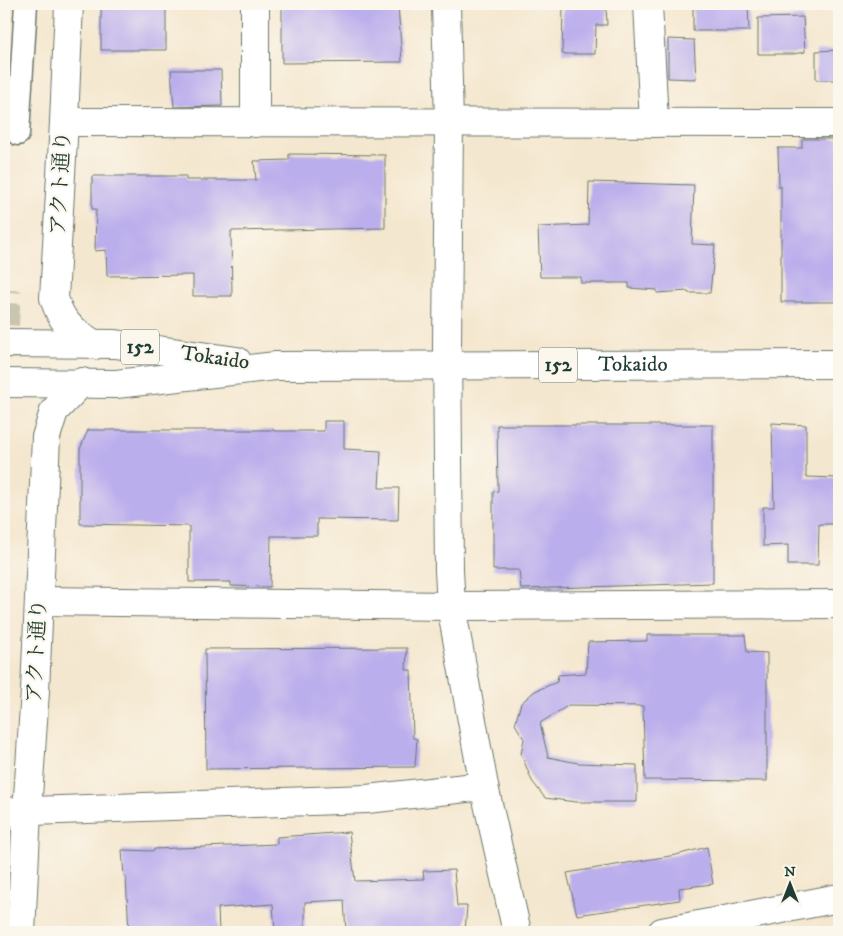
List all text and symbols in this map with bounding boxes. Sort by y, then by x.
street label: アクト通り [45,130,77,236]
road number: 152 [121,330,159,364]
street label: Tokaido [179,340,251,376]
road number: 152 [539,348,577,382]
street label: Tokaido [598,352,668,378]
street label: アクト通り [21,598,53,704]
north arrow [766,858,816,908]
text: N [784,863,796,881]

